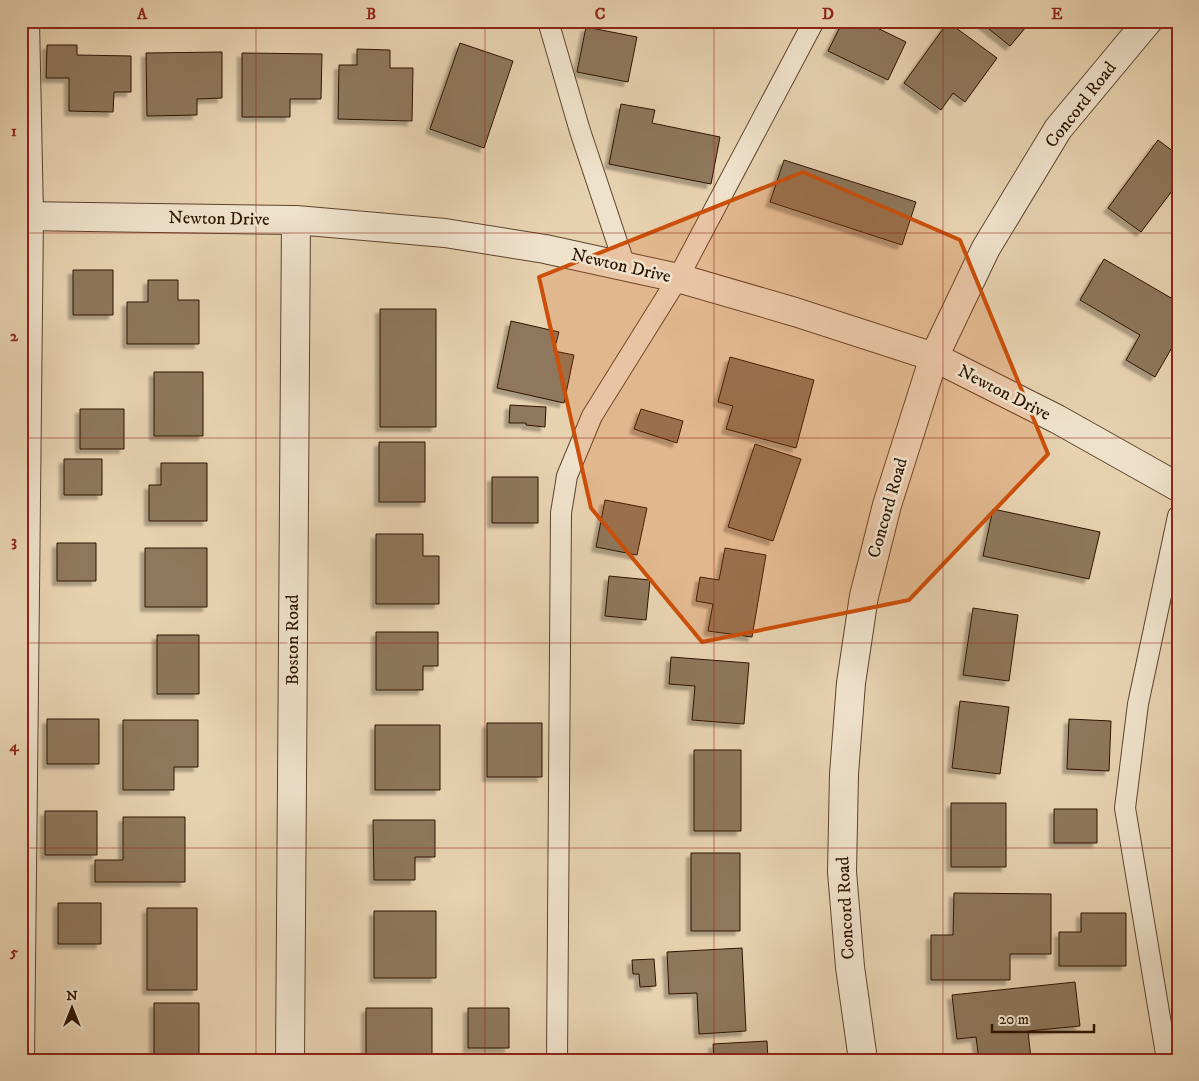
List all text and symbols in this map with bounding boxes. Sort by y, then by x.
text: A [136,4,148,24]
text: B [366,4,376,24]
text: C [595,4,605,24]
text: D [822,4,834,24]
text: E [1051,4,1063,24]
street label: Concord Road [1041,58,1121,152]
text: 1 [11,121,17,141]
street label: Newton Drive [168,207,270,231]
street label: Newton Drive [569,244,673,288]
text: 2 [10,326,19,346]
street label: Newton Drive [954,360,1054,426]
street label: Concord Road [863,455,913,561]
text: 3 [11,531,17,551]
street label: Boston Road [282,594,304,686]
text: 4 [8,736,19,756]
street label: Concord Road [832,856,860,960]
text: 5 [9,942,18,962]
north arrow [48,984,98,1034]
text: N [66,987,78,1005]
scale bar [992,1001,1094,1033]
text: 20 m [999,1010,1029,1029]

